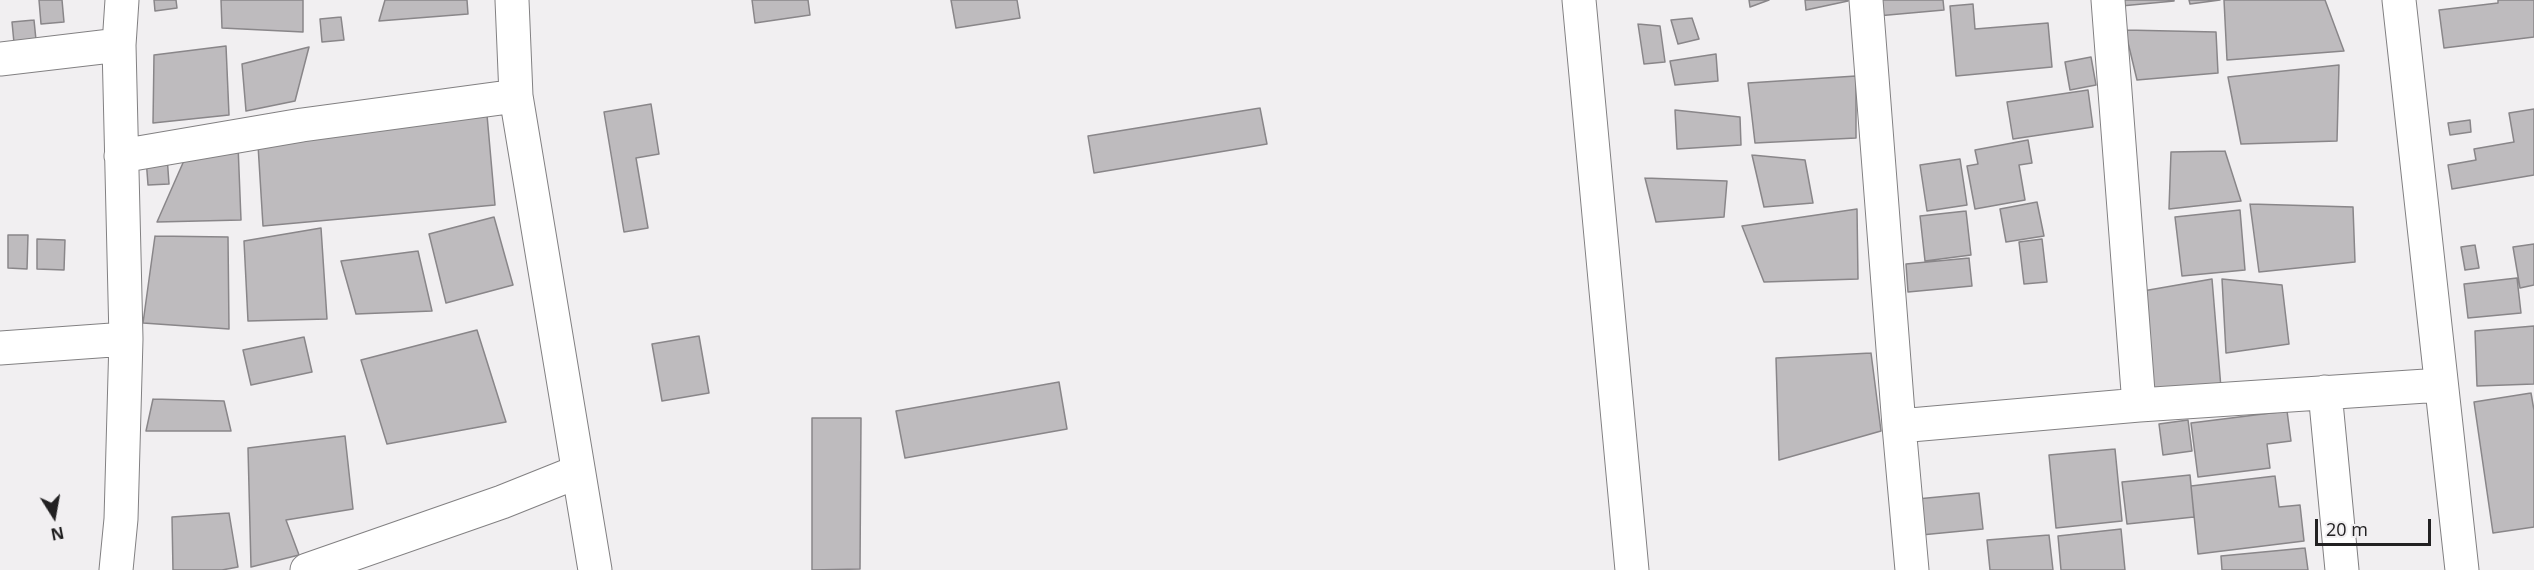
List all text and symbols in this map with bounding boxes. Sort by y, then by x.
north arrow [24,486,84,546]
scale bar [2318,507,2434,545]
text: 20 m [2326,517,2368,541]
text: N [49,522,66,546]

